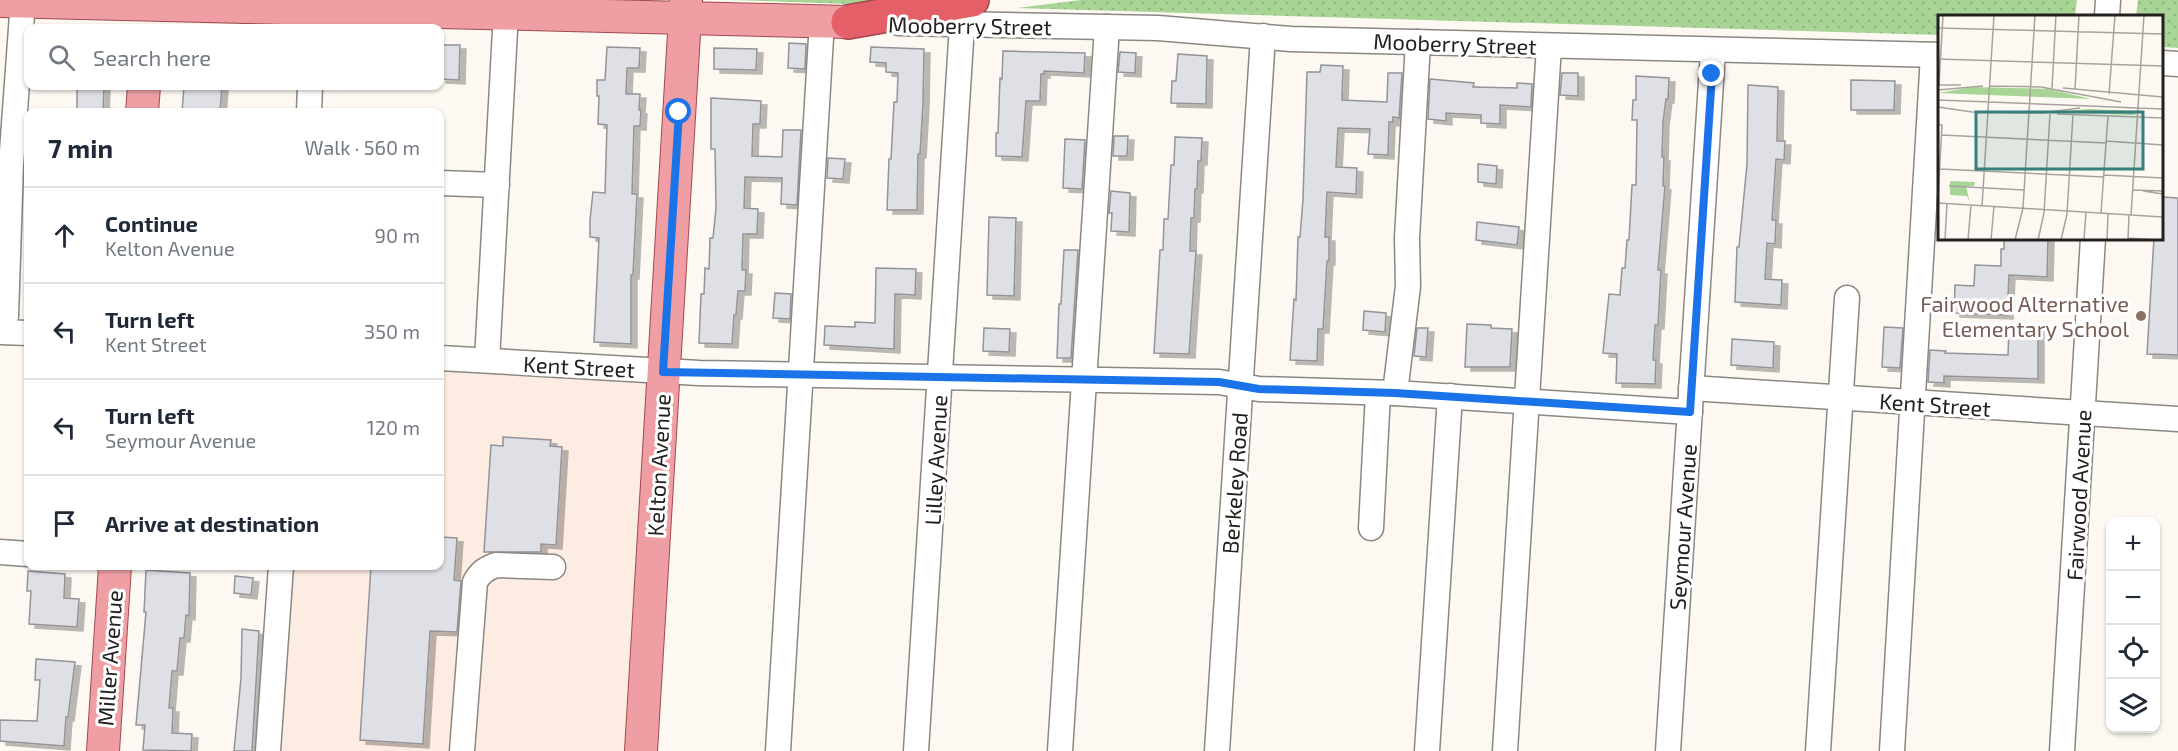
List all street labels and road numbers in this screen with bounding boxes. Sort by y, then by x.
street label: Mooberry Street [888,11,1052,39]
street label: Mooberry Street [1373,27,1537,59]
street label: Kent Street [523,350,635,382]
street label: Kent Street [1878,387,1992,421]
street label: Kelton Avenue [641,393,675,537]
street label: Lilley Avenue [919,394,951,526]
street label: Fairwood Avenue [2061,409,2095,581]
street label: Berkeley Road [1216,411,1252,555]
street label: Seymour Avenue [1663,443,1701,611]
street label: Miller Avenue [91,589,127,727]

